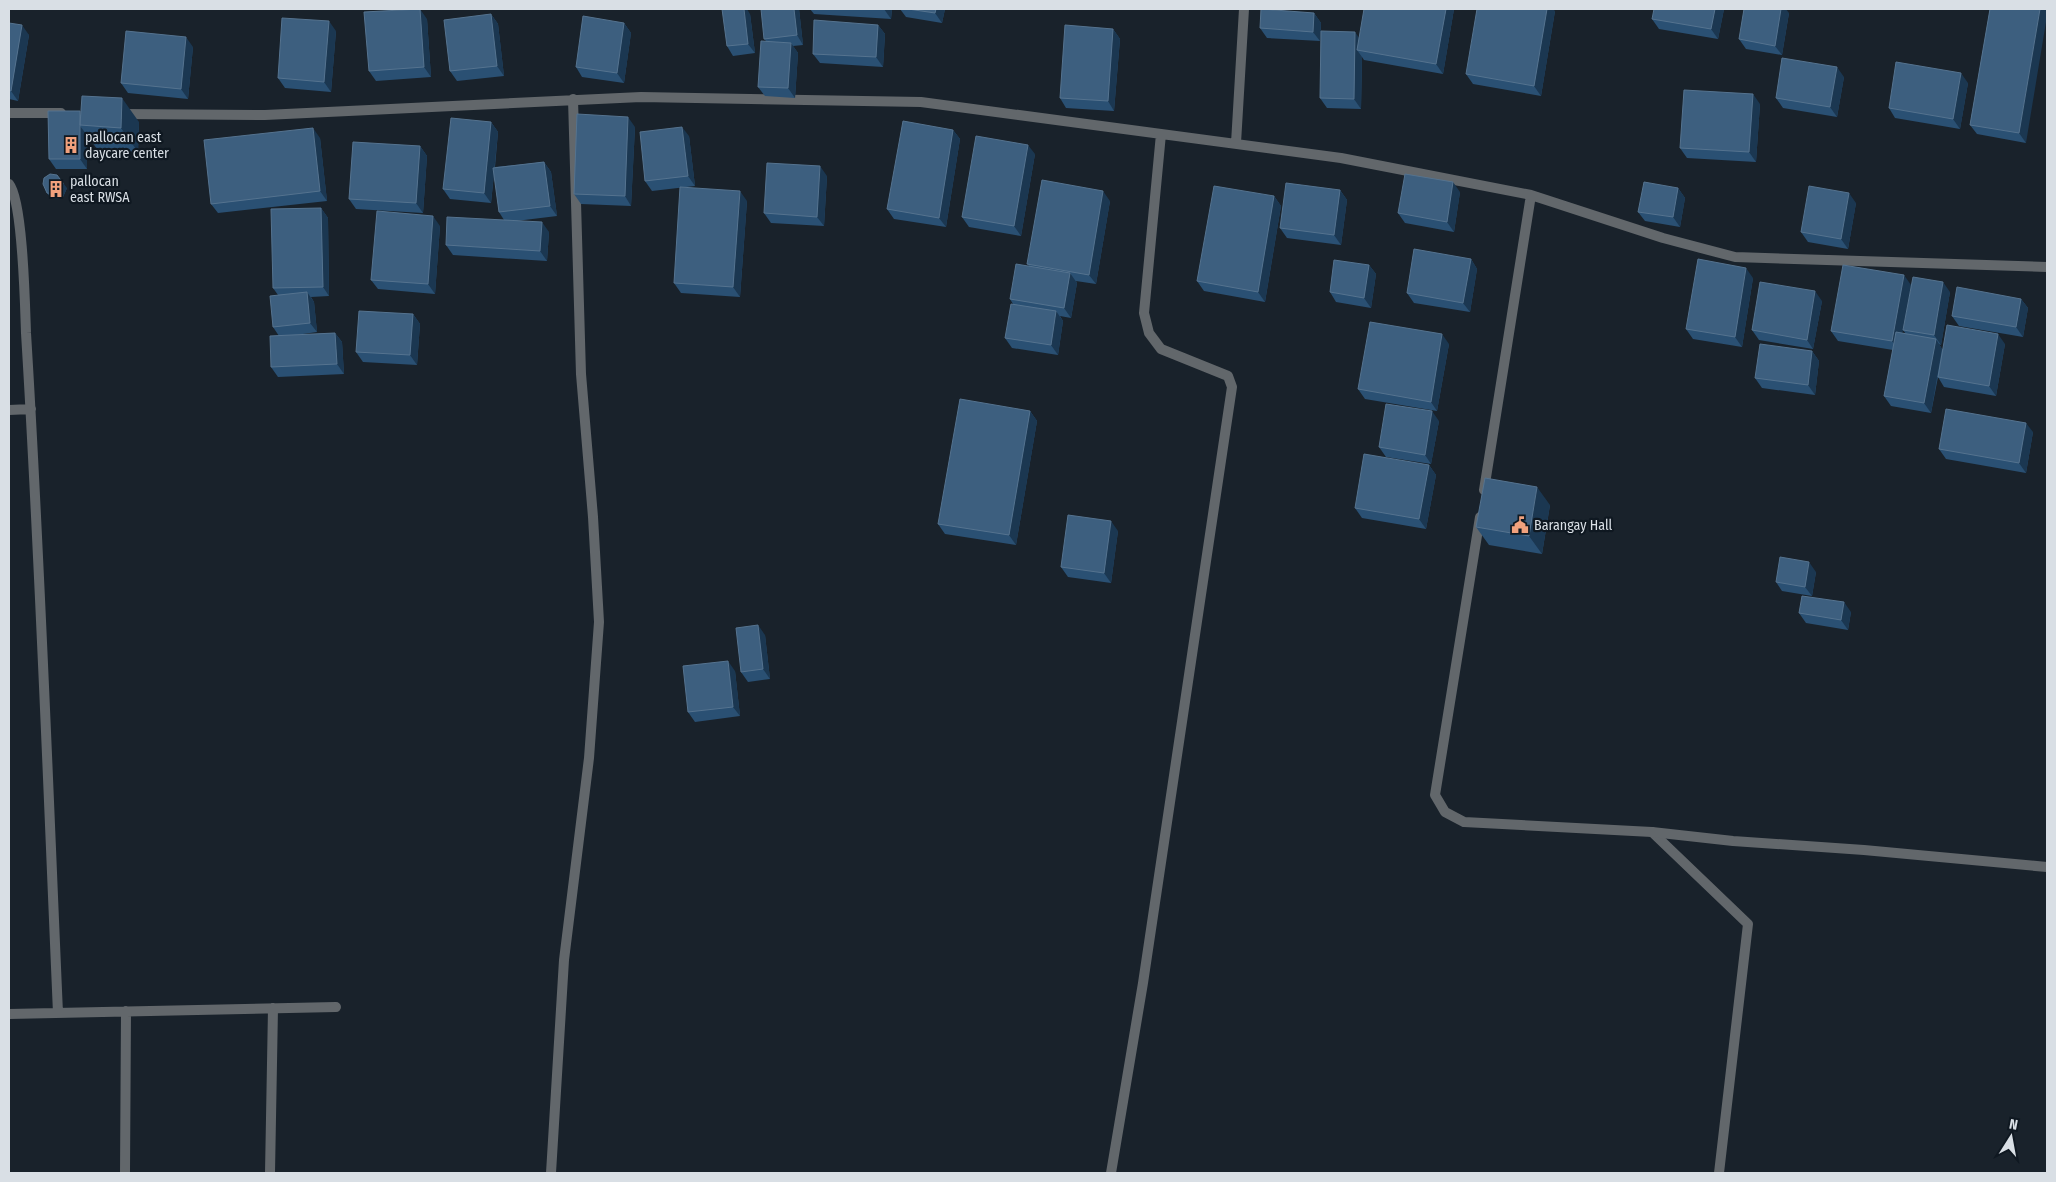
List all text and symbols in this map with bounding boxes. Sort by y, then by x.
place label: pallocan east daycare center [85,129,169,162]
building icon: pallocan east daycare center [61,135,81,155]
place label: pallocan east RWSA [70,173,130,206]
building icon: pallocan east RWSA [46,179,66,199]
public building icon: Barangay Hall [1510,515,1530,535]
place label: Barangay Hall [1534,517,1613,534]
north arrow [1986,1112,2036,1162]
text: N [2008,1116,2019,1134]

